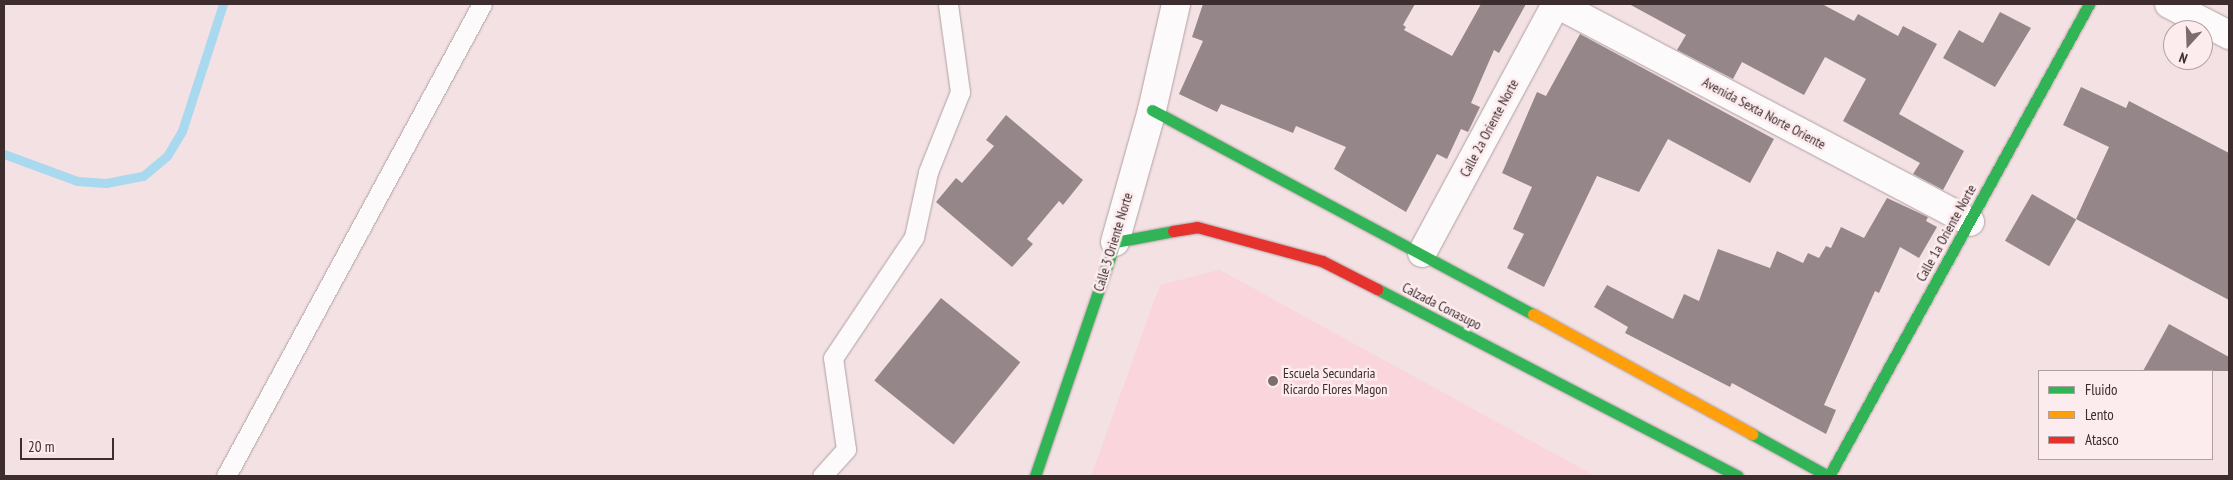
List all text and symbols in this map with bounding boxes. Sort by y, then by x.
north arrow [2163,20,2213,70]
text: N [2177,48,2190,68]
street label: Avenida Sexta Norte Oriente [1699,73,1829,153]
street label: Calle 2a Oriente Norte [1456,76,1522,180]
street label: Calle 1a Oriente Norte [1912,182,1980,284]
street label: Calle 3 Oriente Norte [1090,190,1136,294]
street label: Calzada Conasupo [1399,279,1485,333]
place label: Escuela Secundaria Ricardo Flores Magon [1283,365,1387,398]
legend [2038,370,2213,460]
marker: Escuela Secundaria Ricardo Flores Magon [1267,375,1279,387]
text: Fluido [2085,380,2117,399]
text: Lento [2085,405,2114,424]
scale bar [22,428,116,460]
text: Atasco [2085,430,2119,449]
text: 20 m [28,437,54,456]

